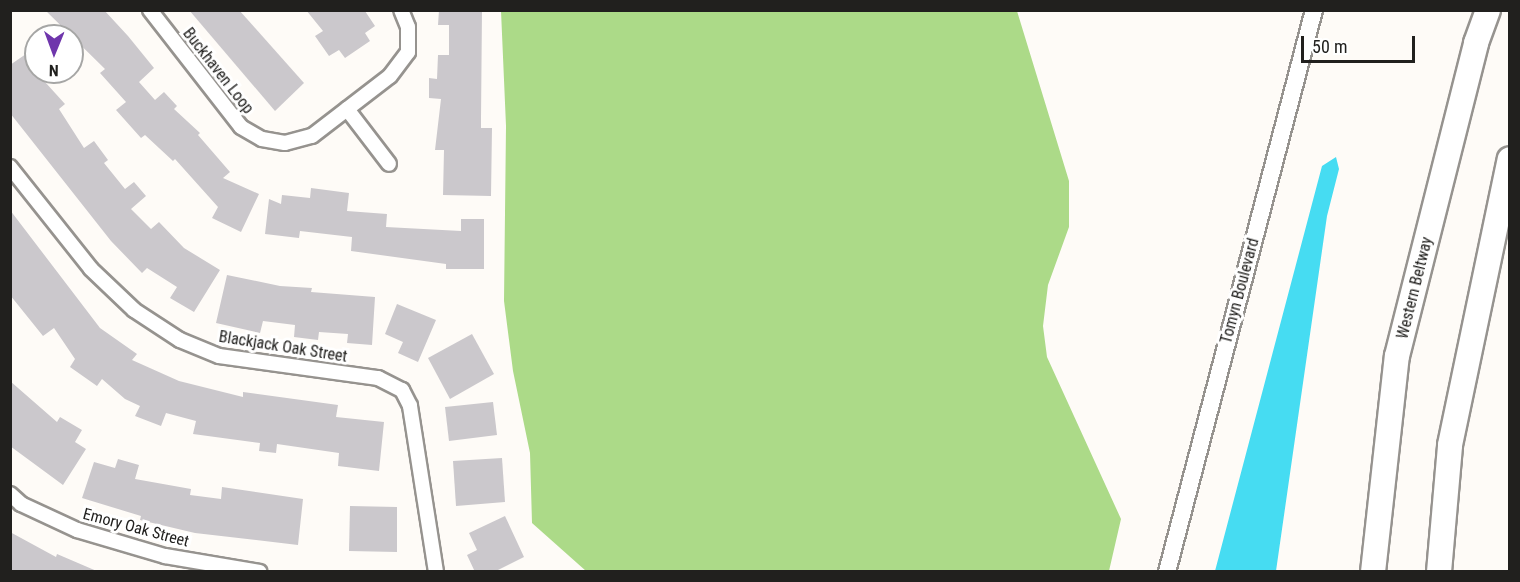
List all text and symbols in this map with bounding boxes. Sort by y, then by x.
north arrow [24,24,84,84]
street label: Buckhaven Loop [179,24,257,118]
scale bar [1304,24,1418,62]
text: 50 m [1312,36,1347,57]
text: N [49,61,59,80]
street label: Western Beltway [1393,235,1437,341]
street label: Tomyn Boulevard [1217,236,1263,346]
street label: Blackjack Oak Street [217,327,349,367]
street label: Emory Oak Street [81,505,191,551]

